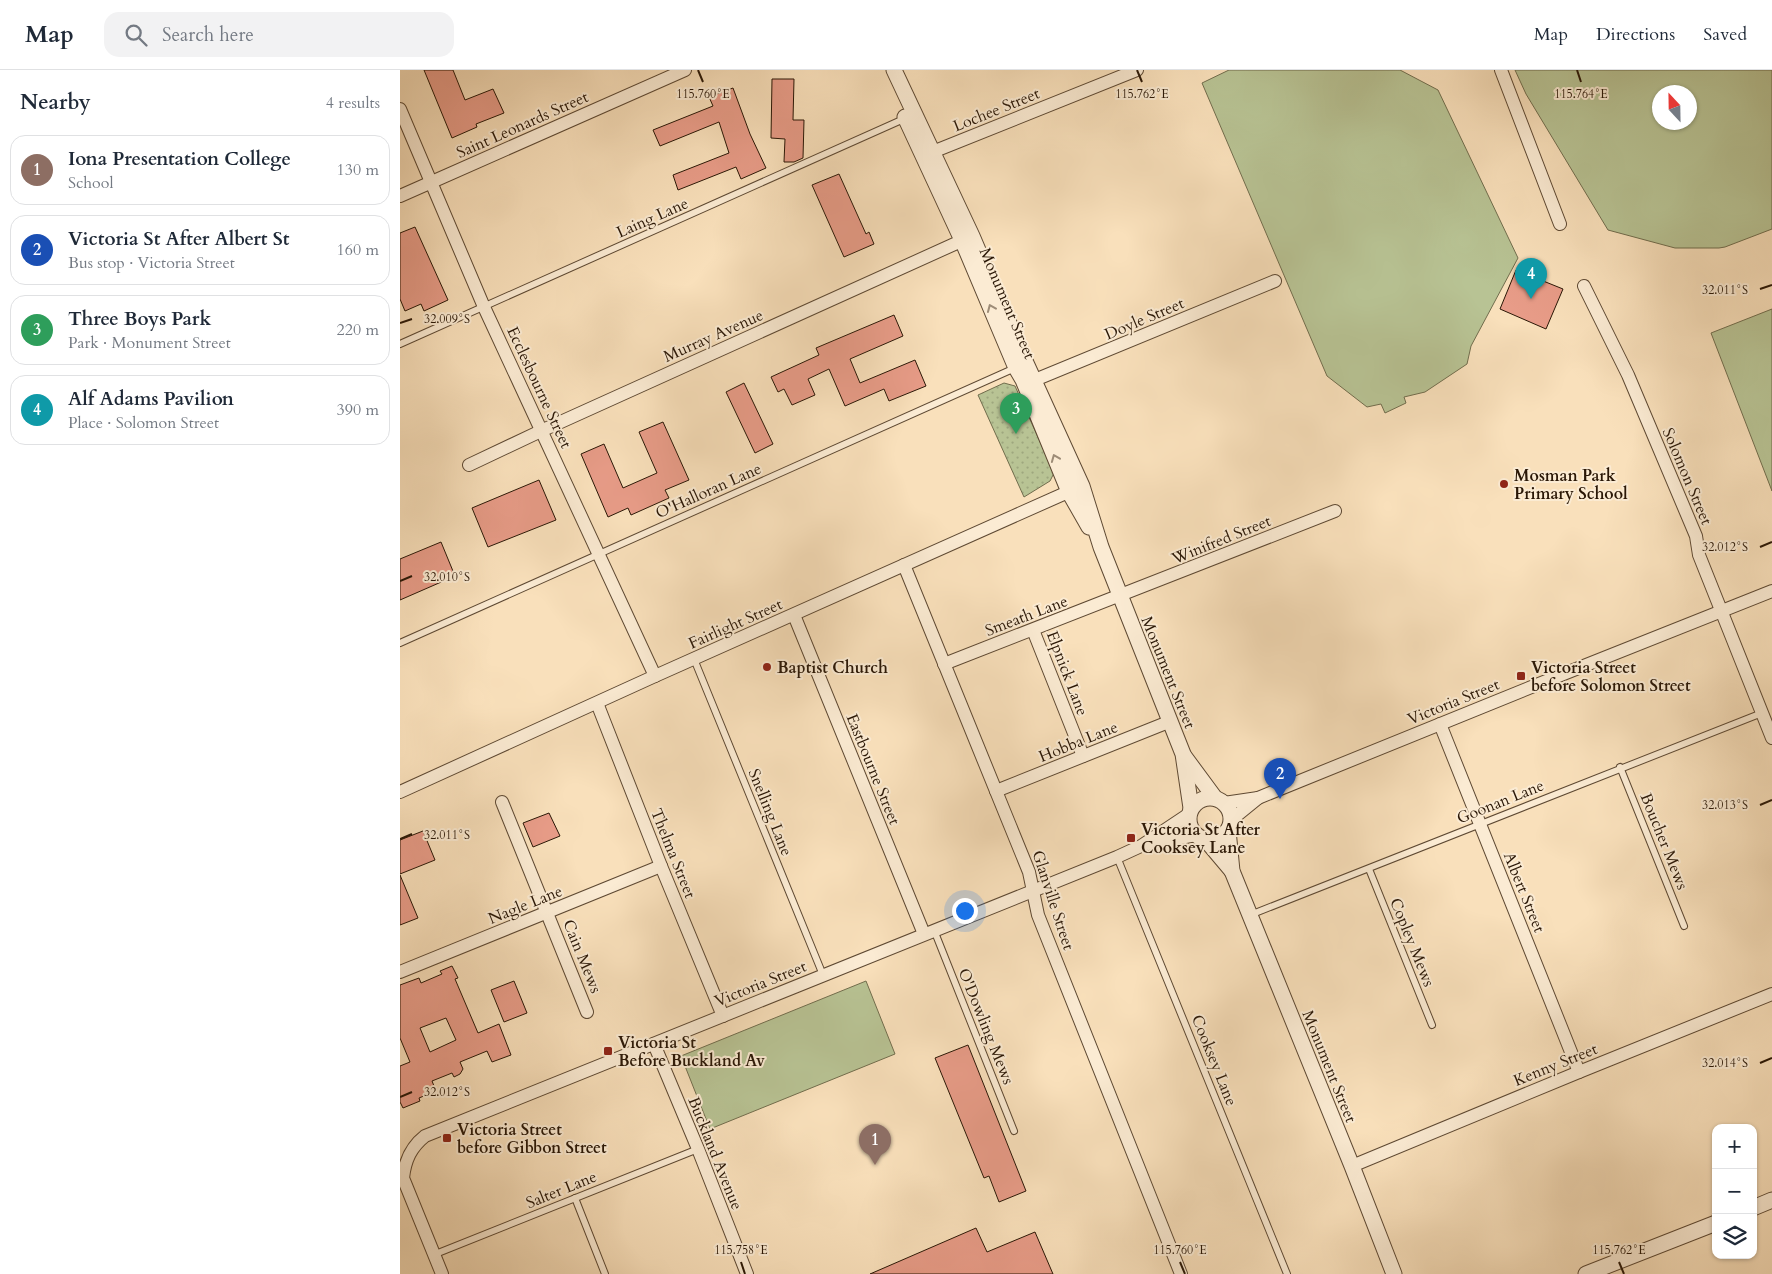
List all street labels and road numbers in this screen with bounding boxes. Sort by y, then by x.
street label: Lochee Street [950,83,1043,137]
street label: Saint Leonards Street [453,86,592,164]
street label: Laing Lane [613,192,692,244]
street label: Monument Street [974,244,1041,363]
street label: Doyle Street [1101,292,1187,346]
street label: Murray Avenue [660,304,767,368]
street label: Ecclesbourne Street [501,323,577,452]
street label: Solomon Street [1657,424,1717,528]
street label: O'Halloran Lane [652,458,765,524]
street label: Winifred Street [1168,510,1274,570]
street label: Smeath Lane [982,590,1071,642]
street label: Fairlight Street [685,593,786,654]
street label: Monument Street [1136,613,1201,732]
street label: Elpnick Lane [1041,628,1093,719]
street label: Victoria Street [1404,674,1503,730]
street label: Eastbourne Street [841,710,905,828]
street label: Hobba Lane [1036,716,1121,768]
street label: Snelling Lane [743,765,798,859]
street label: Goonan Lane [1453,774,1547,829]
street label: Boucher Mews [1635,790,1693,893]
street label: Thelma Street [645,805,701,902]
street label: Glanville Street [1027,848,1080,953]
street label: Albert Street [1498,849,1550,936]
street label: Nagle Lane [485,880,566,930]
street label: Copley Mews [1384,895,1440,990]
street label: Cain Mews [557,916,607,996]
street label: Victoria Street [711,956,810,1012]
street label: O'Dowling Mews [953,965,1019,1088]
street label: Monument Street [1297,1007,1362,1126]
street label: Cooksey Lane [1186,1012,1242,1109]
street label: Kenny Street [1510,1038,1601,1092]
street label: Buckland Avenue [682,1093,748,1213]
street label: Salter Lane [523,1166,600,1214]

